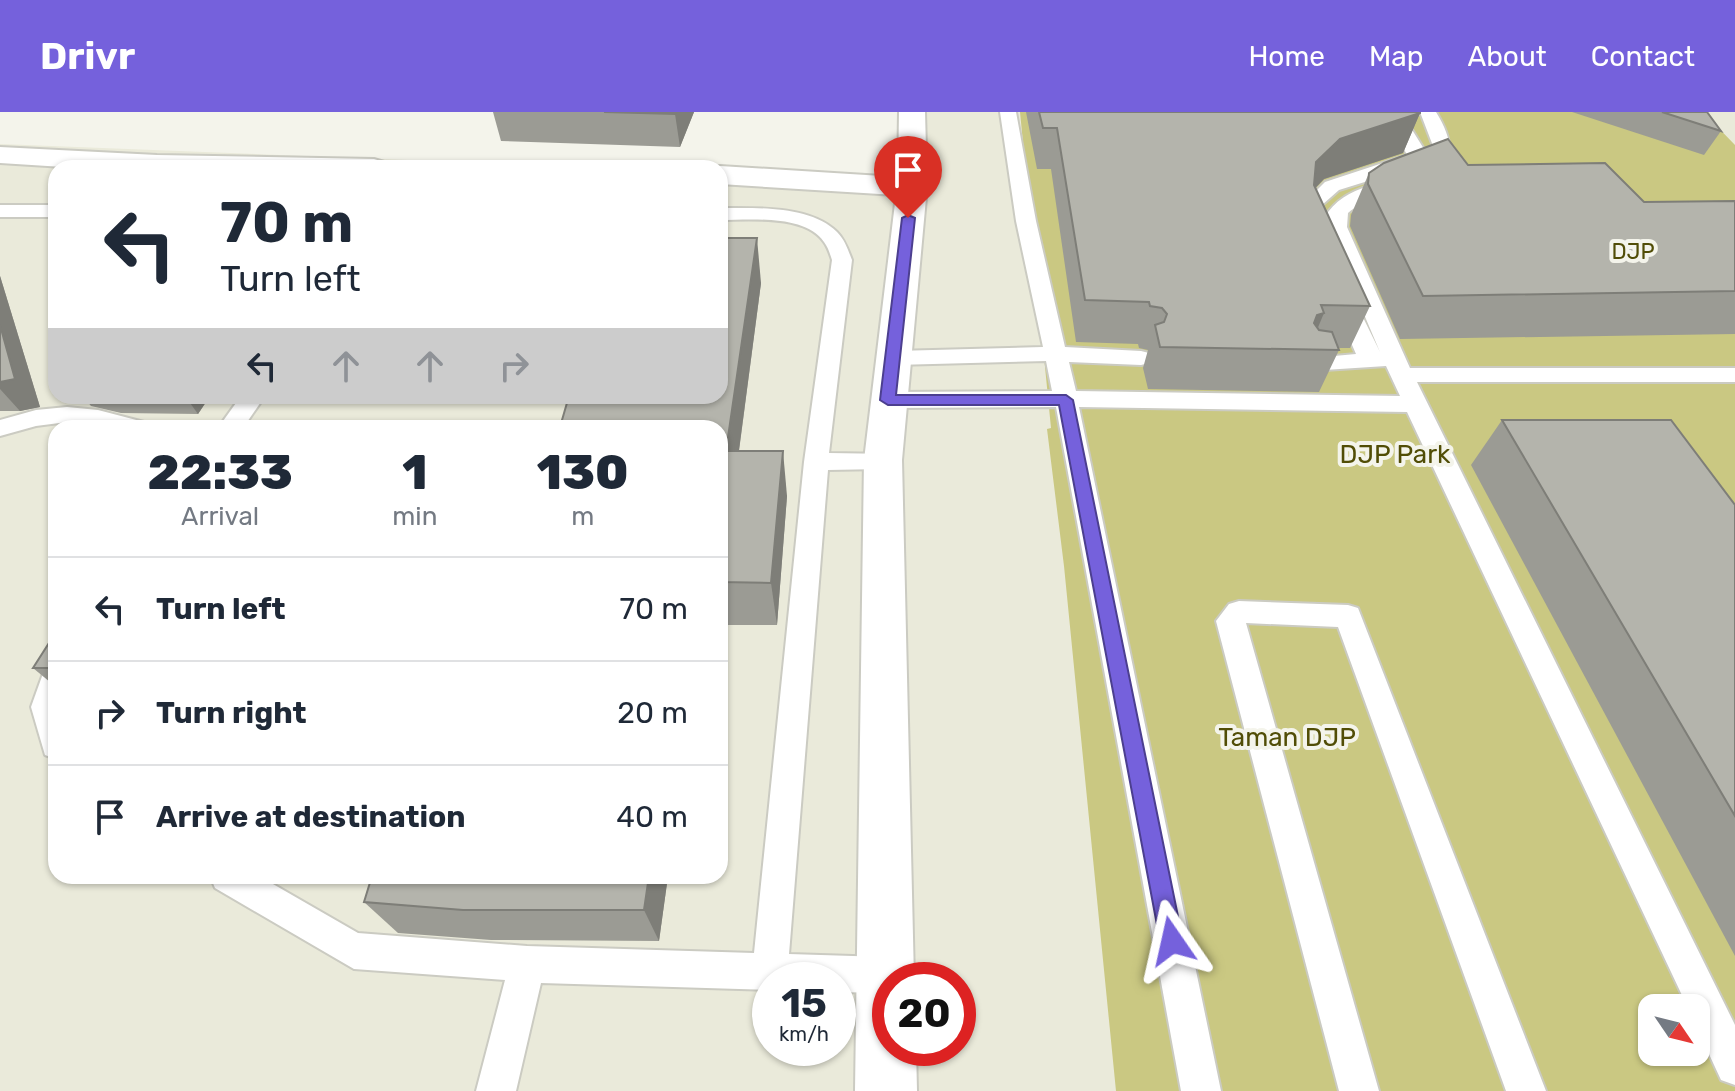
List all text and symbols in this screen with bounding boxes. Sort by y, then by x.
text: Drivr [40,33,135,79]
text: Home [1248,40,1325,73]
text: Map [1369,40,1423,73]
text: About [1467,40,1547,73]
text: Contact [1591,40,1695,73]
pin [874,136,942,218]
icon: arrive [886,148,930,192]
text: 70 m [220,190,353,256]
icon: left [88,192,192,296]
park label: DJP [1611,238,1655,265]
text: Turn left [220,257,361,300]
icon: left [240,344,284,388]
icon: ahead [324,344,368,388]
icon: ahead [408,344,452,388]
icon: right [492,344,536,388]
park label: DJP Park [1340,439,1451,470]
text: 22:33 [147,444,293,501]
text: 1 [402,444,427,501]
text: 130 [537,444,629,501]
text: Arrival [181,501,259,532]
text: min [392,501,437,532]
text: m [571,501,594,532]
icon: left [88,587,132,631]
text: Turn left [156,591,286,627]
text: 70 m [620,591,688,627]
icon: right [88,691,132,735]
text: Turn right [156,695,307,731]
text: 20 m [617,695,688,731]
park label: Taman DJP [1218,722,1356,753]
icon: arrive [88,795,132,839]
text: Arrive at destination [156,799,466,835]
text: 40 m [616,799,688,835]
position arrow [1130,899,1214,983]
speed limit sign: 20 [872,962,976,1066]
text: 15 [781,980,827,1027]
north arrow [1638,994,1710,1066]
map controls [1638,994,1710,1066]
text: km/h [779,1022,829,1046]

